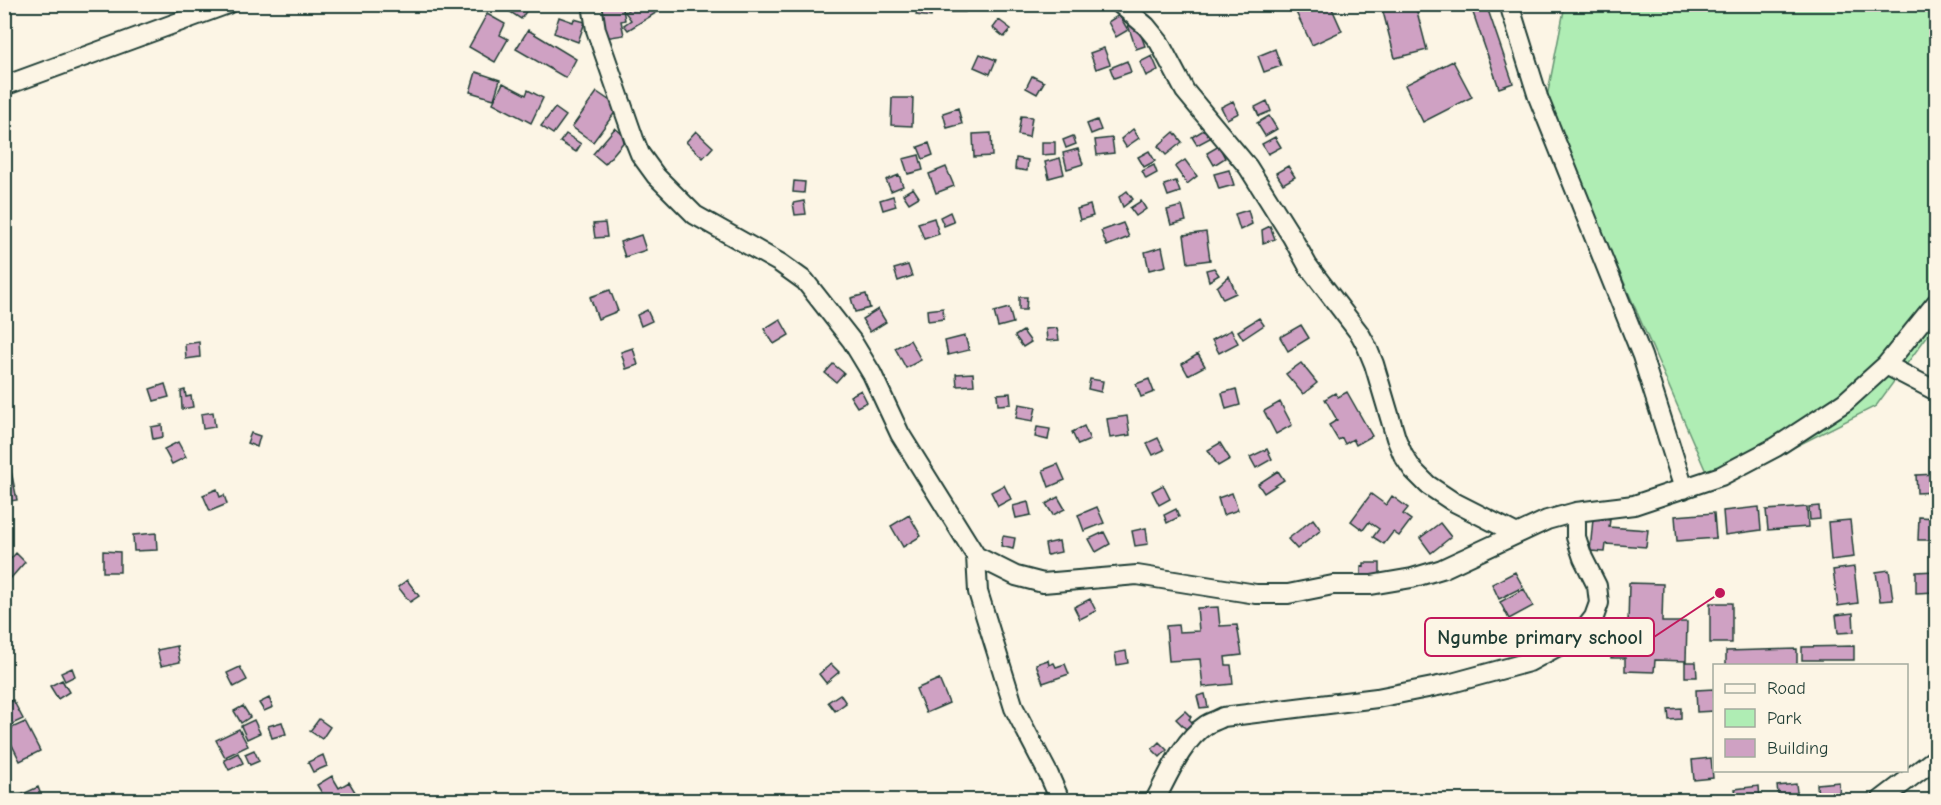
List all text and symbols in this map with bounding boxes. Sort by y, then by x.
callout: Ngumbe primary school [1425,618,1654,656]
text: Ngumbe primary school [1437,626,1643,649]
legend [1713,664,1908,772]
text: Road [1767,678,1806,699]
text: Park [1767,708,1802,729]
text: Building [1767,738,1829,759]

